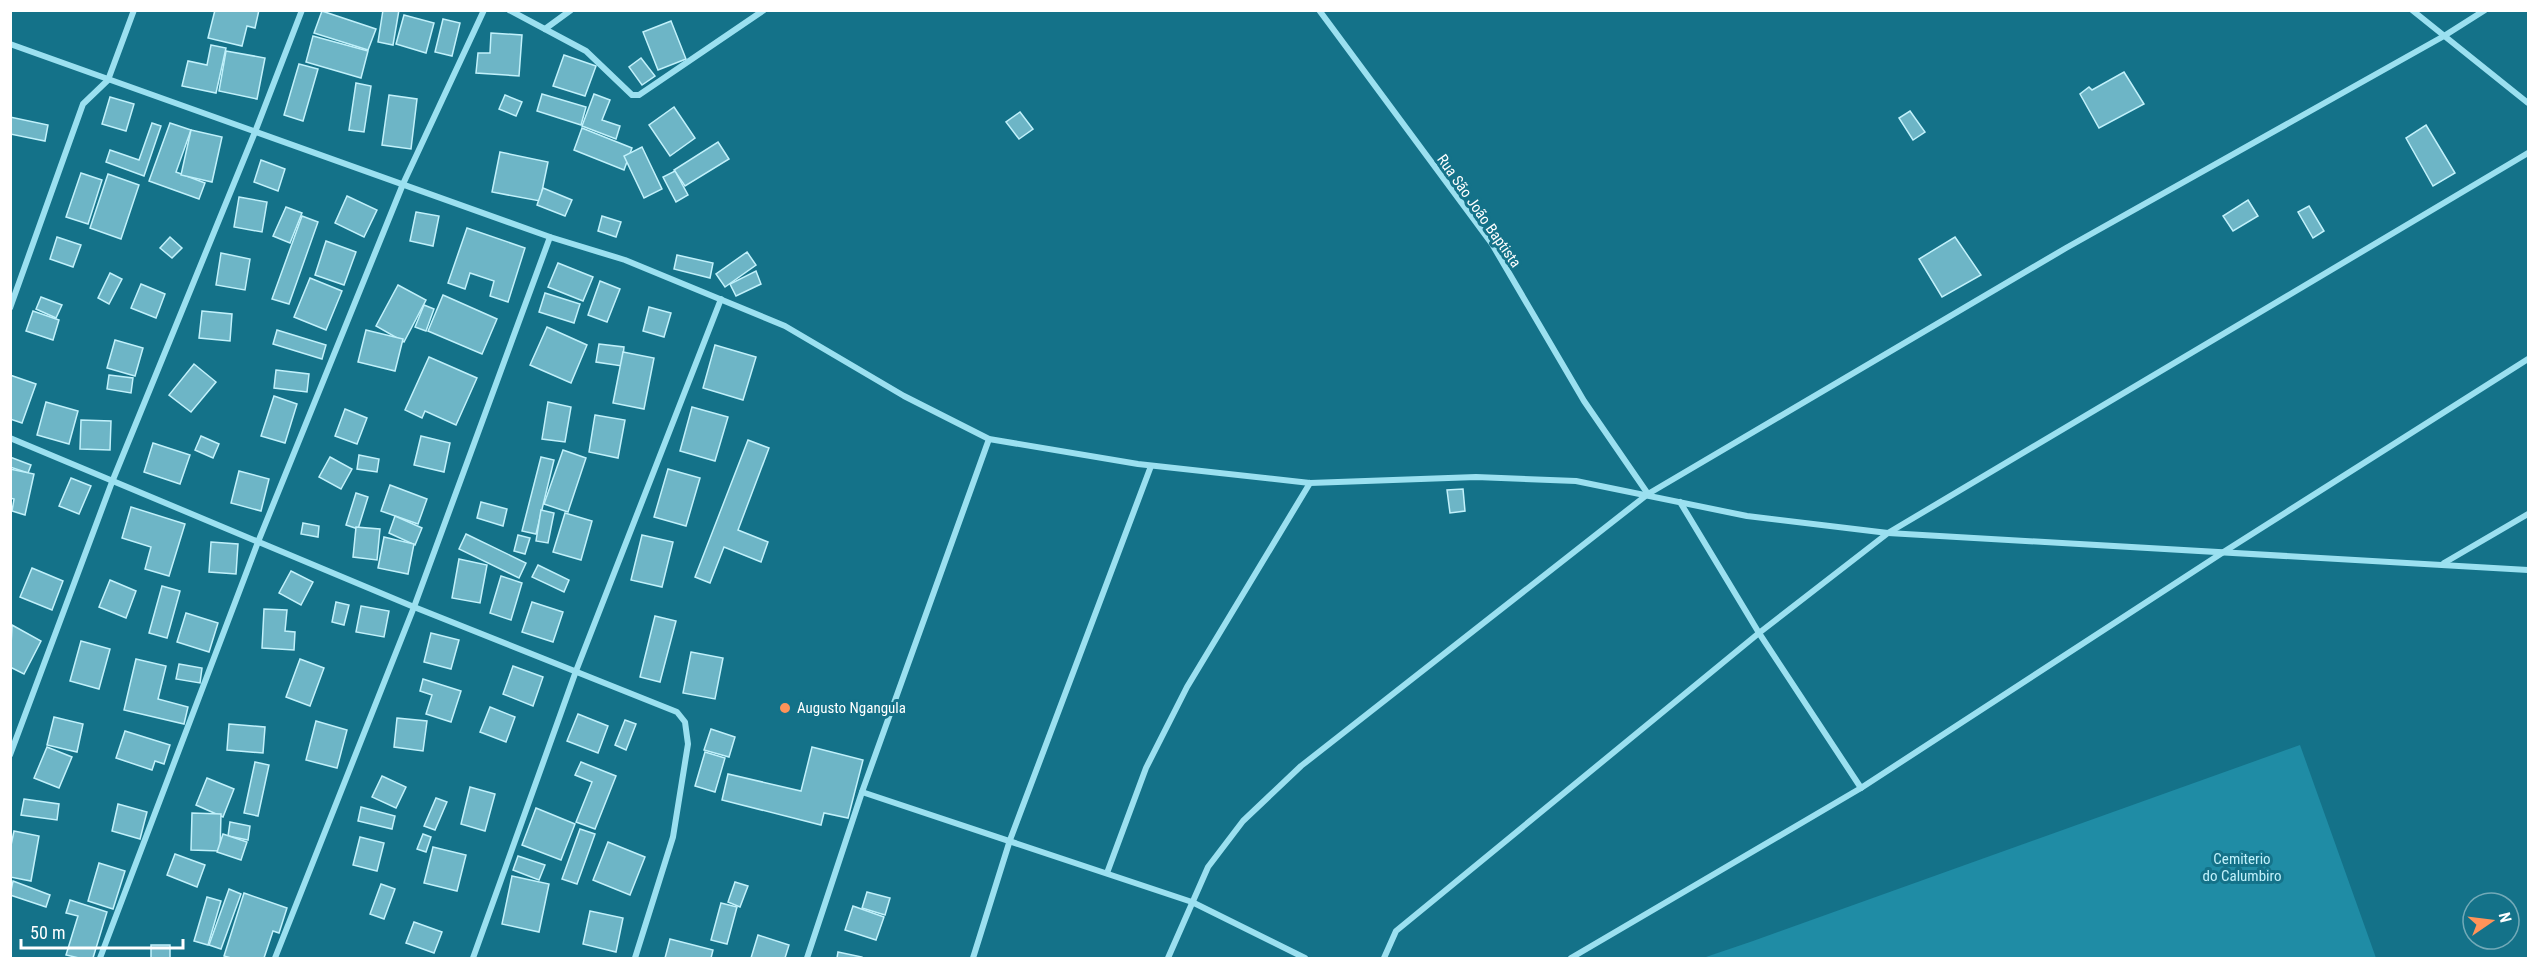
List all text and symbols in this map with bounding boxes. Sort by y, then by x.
street label: Rua São João Baptista [1433,151,1525,271]
place label: Augusto Ngangula [797,699,906,717]
marker: Augusto Ngangula [778,701,792,715]
park label: Cemiterio do Calumbiro [2203,850,2281,885]
north arrow [2461,891,2521,951]
text: N [2495,910,2515,925]
scale bar [21,912,183,950]
text: 50 m [30,922,65,943]

